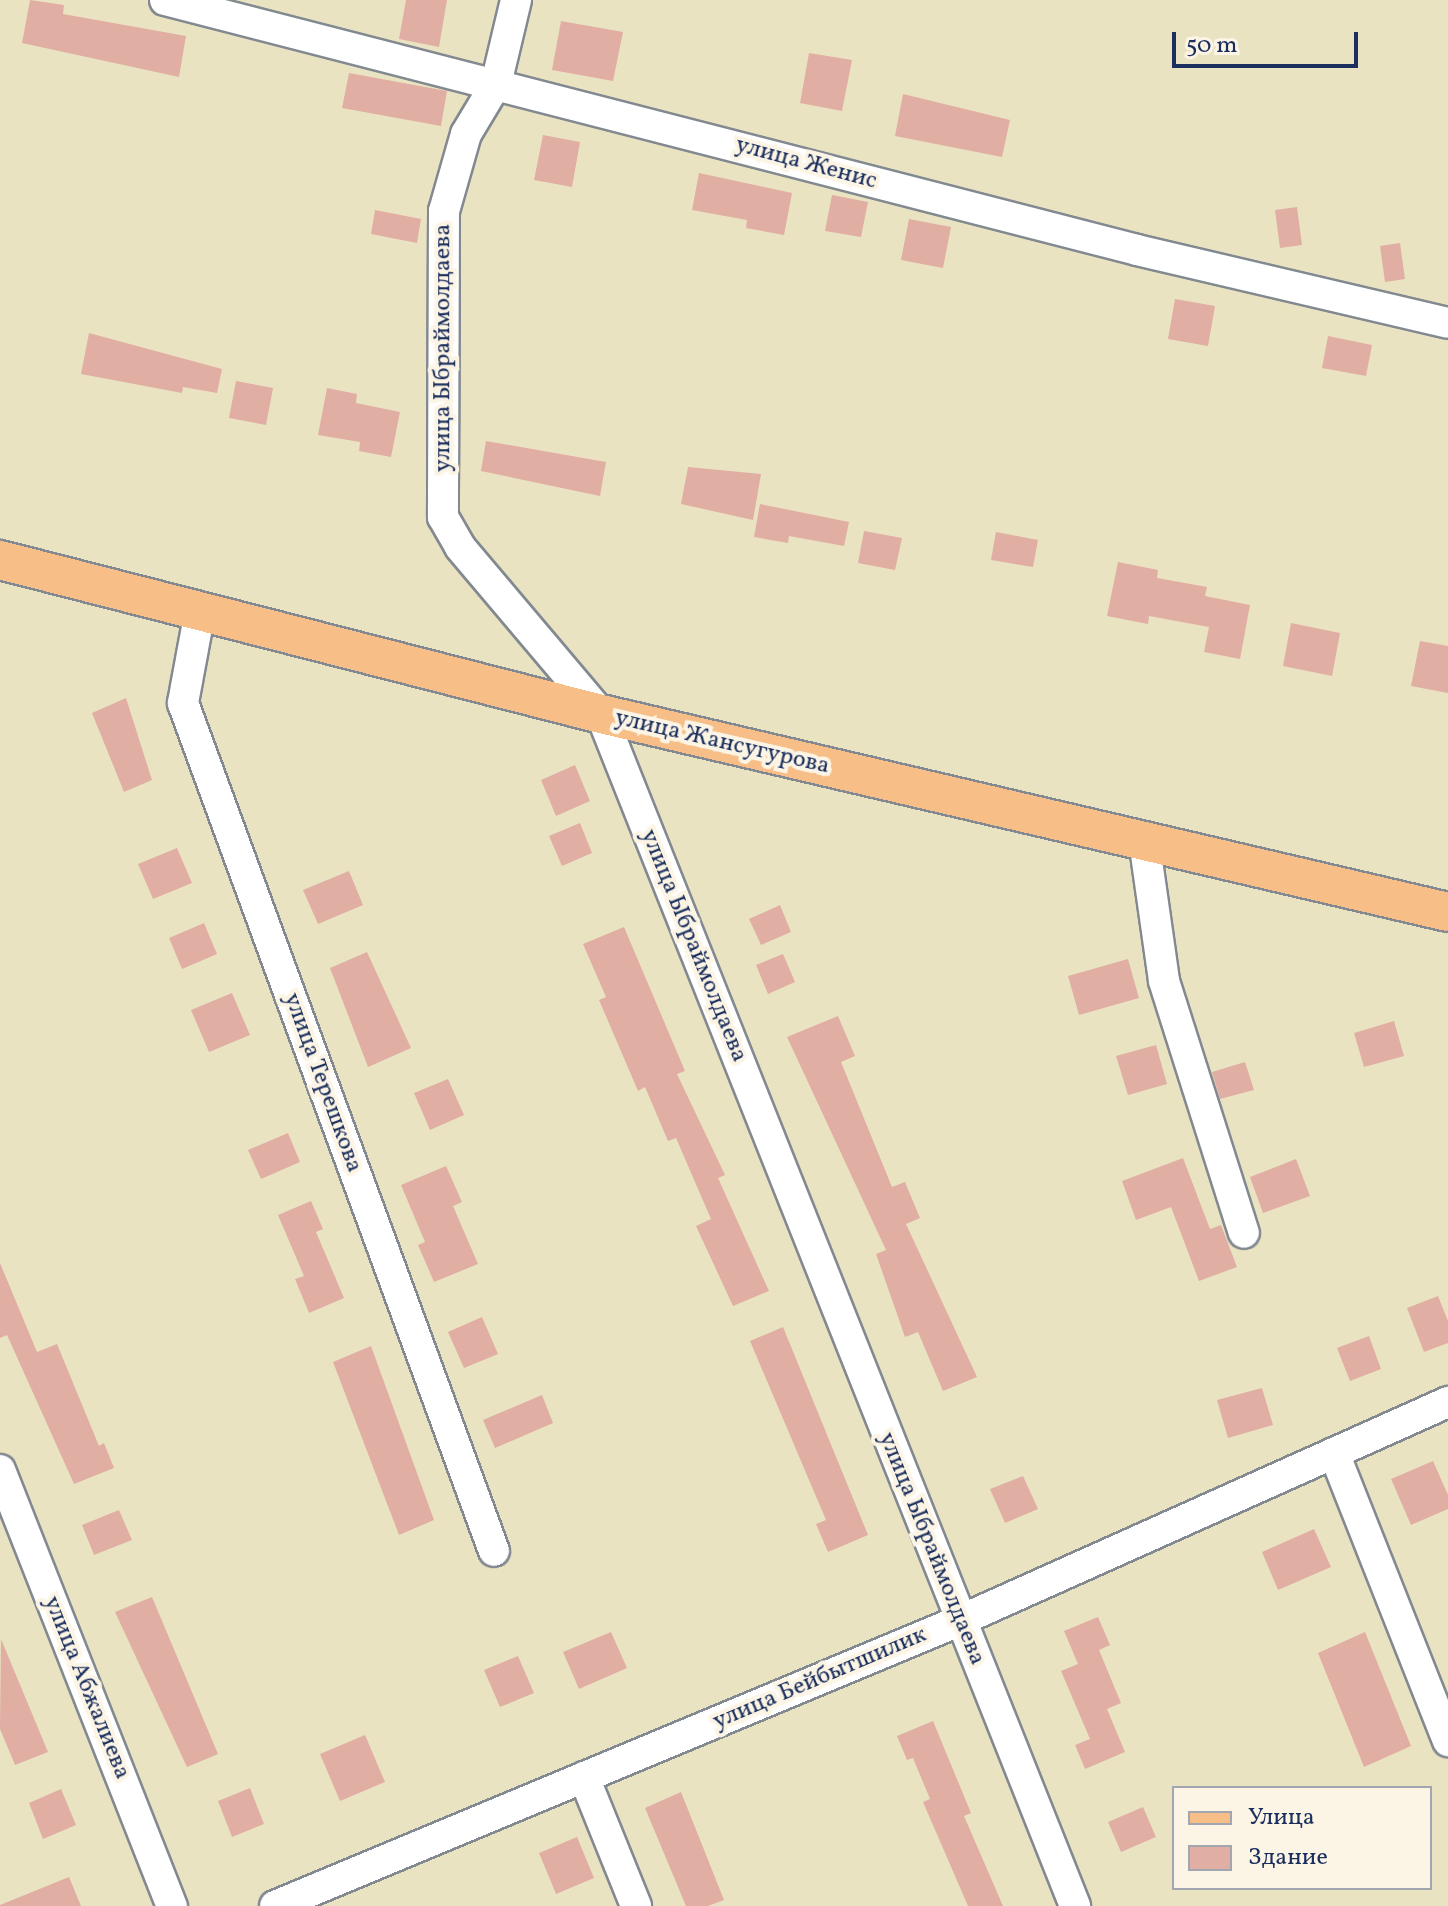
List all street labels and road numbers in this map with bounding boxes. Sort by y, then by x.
street label: улица Женис [732,131,880,197]
street label: улица Ыбраймолдаева [430,224,458,472]
street label: улица Жансугурова [612,704,832,782]
street label: улица Ыбраймолдаева [633,825,753,1067]
street label: улица Терешкова [276,989,368,1177]
street label: улица Ыбраймолдаева [871,1428,991,1670]
street label: улица Абжалиева [36,1592,136,1784]
street label: улица Бейбытшилик [709,1621,931,1737]

